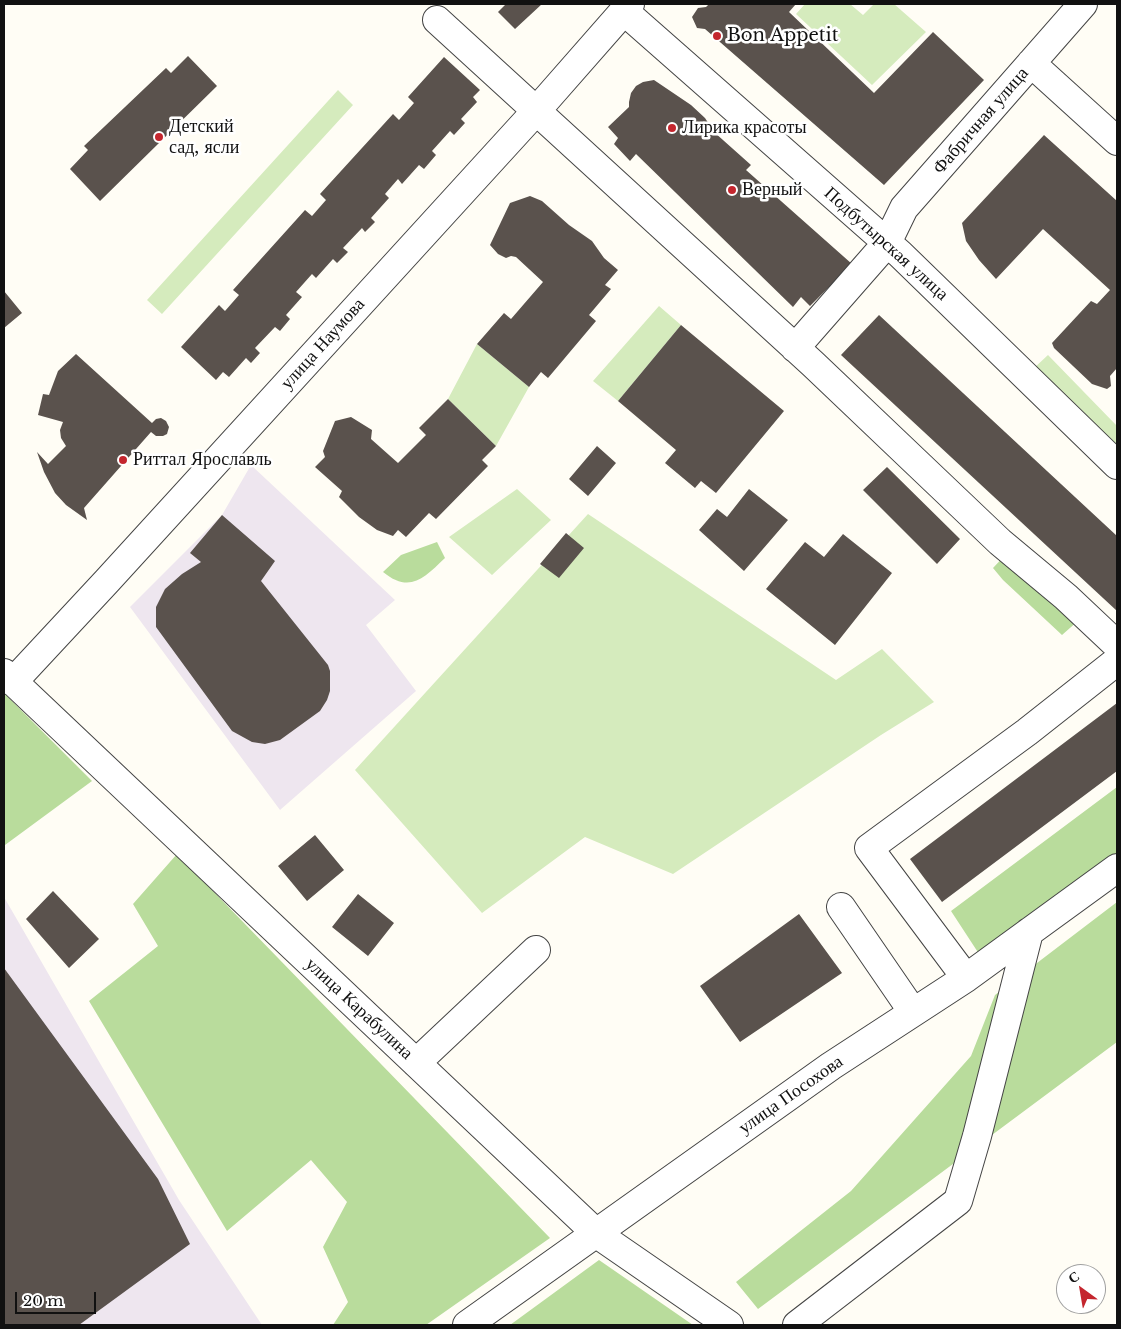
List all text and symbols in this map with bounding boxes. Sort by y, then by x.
place label: Bon Appetit [727,25,839,47]
marker: Bon Appetit [711,30,723,42]
street label: Фабричная улица [929,63,1033,179]
place label: Детский сад, ясли [169,116,239,158]
place label: Лирика красоты [682,117,807,139]
marker: Лирика красоты [666,122,678,134]
marker: Детский сад, ясли [153,131,165,143]
place label: Верный [742,179,802,201]
street label: Подбутырская улица [820,183,952,305]
marker: Верный [726,184,738,196]
street label: улица Наумова [276,294,370,394]
place label: Риттал Ярославль [133,449,272,471]
marker: Риттал Ярославль [117,454,129,466]
street label: улица Карабулина [301,954,417,1064]
street label: улица Посохова [735,1051,847,1139]
north arrow [1056,1264,1106,1314]
text: С [1065,1267,1083,1287]
scale bar [18,1282,99,1314]
text: 20 m [23,1291,63,1310]

